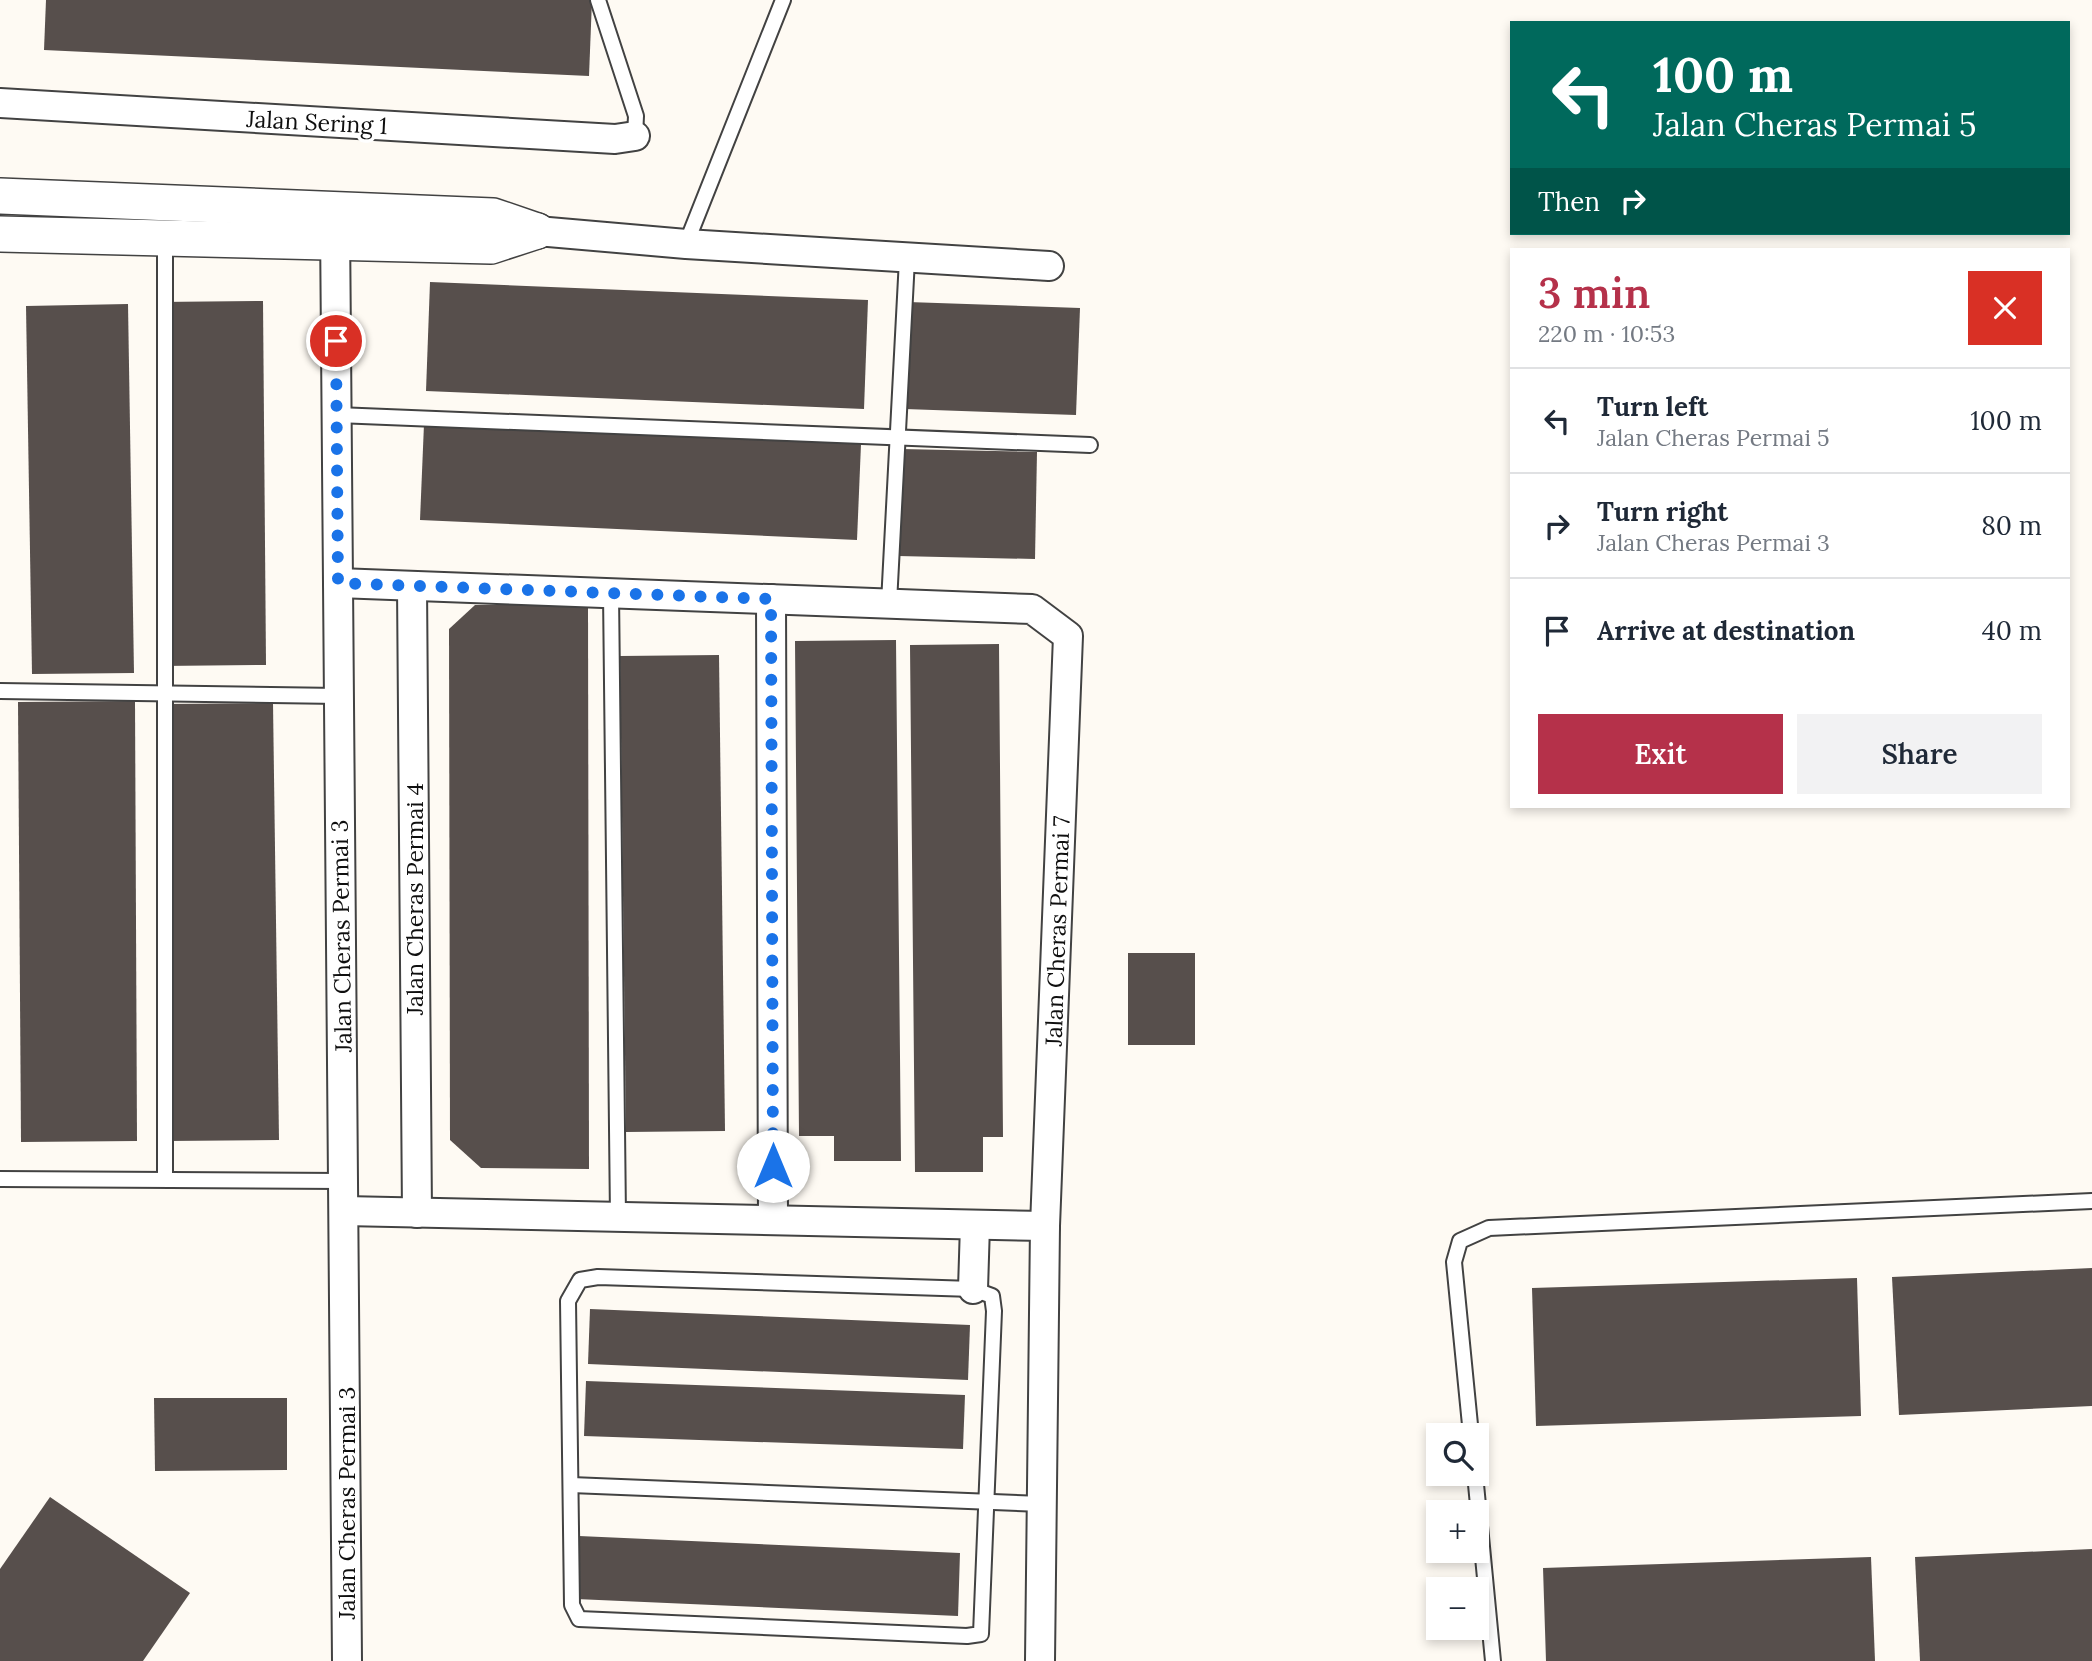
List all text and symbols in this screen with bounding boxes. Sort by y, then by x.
text: 100 m [1653,43,1793,105]
icon: left [1538,49,1629,140]
street label: Jalan Sering 1 [245,104,388,140]
text: Jalan Cheras Permai 5 [1653,104,1977,145]
icon: right [1614,182,1652,220]
text: Then [1538,185,1600,218]
text: 3 min [1538,266,1650,320]
button: close [1968,271,2042,345]
pin [306,311,366,371]
text: 220 m · 10:53 [1538,319,1675,348]
icon: arrive [317,322,355,360]
text: Turn left [1597,390,1708,423]
icon: left [1538,402,1576,440]
text: 100 m [1970,404,2042,437]
text: Jalan Cheras Permai 5 [1597,423,1830,452]
text: Turn right [1597,495,1728,528]
icon: right [1538,507,1576,545]
text: 80 m [1981,509,2042,542]
text: Jalan Cheras Permai 3 [1597,528,1830,557]
icon: arrive [1538,612,1576,650]
text: Arrive at destination [1597,614,1855,647]
text: 40 m [1982,614,2042,647]
button: Exit [1538,714,1783,794]
button: Share [1797,714,2042,794]
street label: Jalan Cheras Permai 4 [400,783,429,1016]
street label: Jalan Cheras Permai 7 [1038,815,1076,1048]
street label: Jalan Cheras Permai 3 [324,819,358,1054]
position arrow [736,1129,810,1203]
street label: Jalan Cheras Permai 3 [332,1387,361,1620]
map controls [1426,1423,1489,1640]
button: search [1426,1423,1489,1486]
button: + [1426,1500,1489,1563]
button: − [1426,1577,1489,1640]

